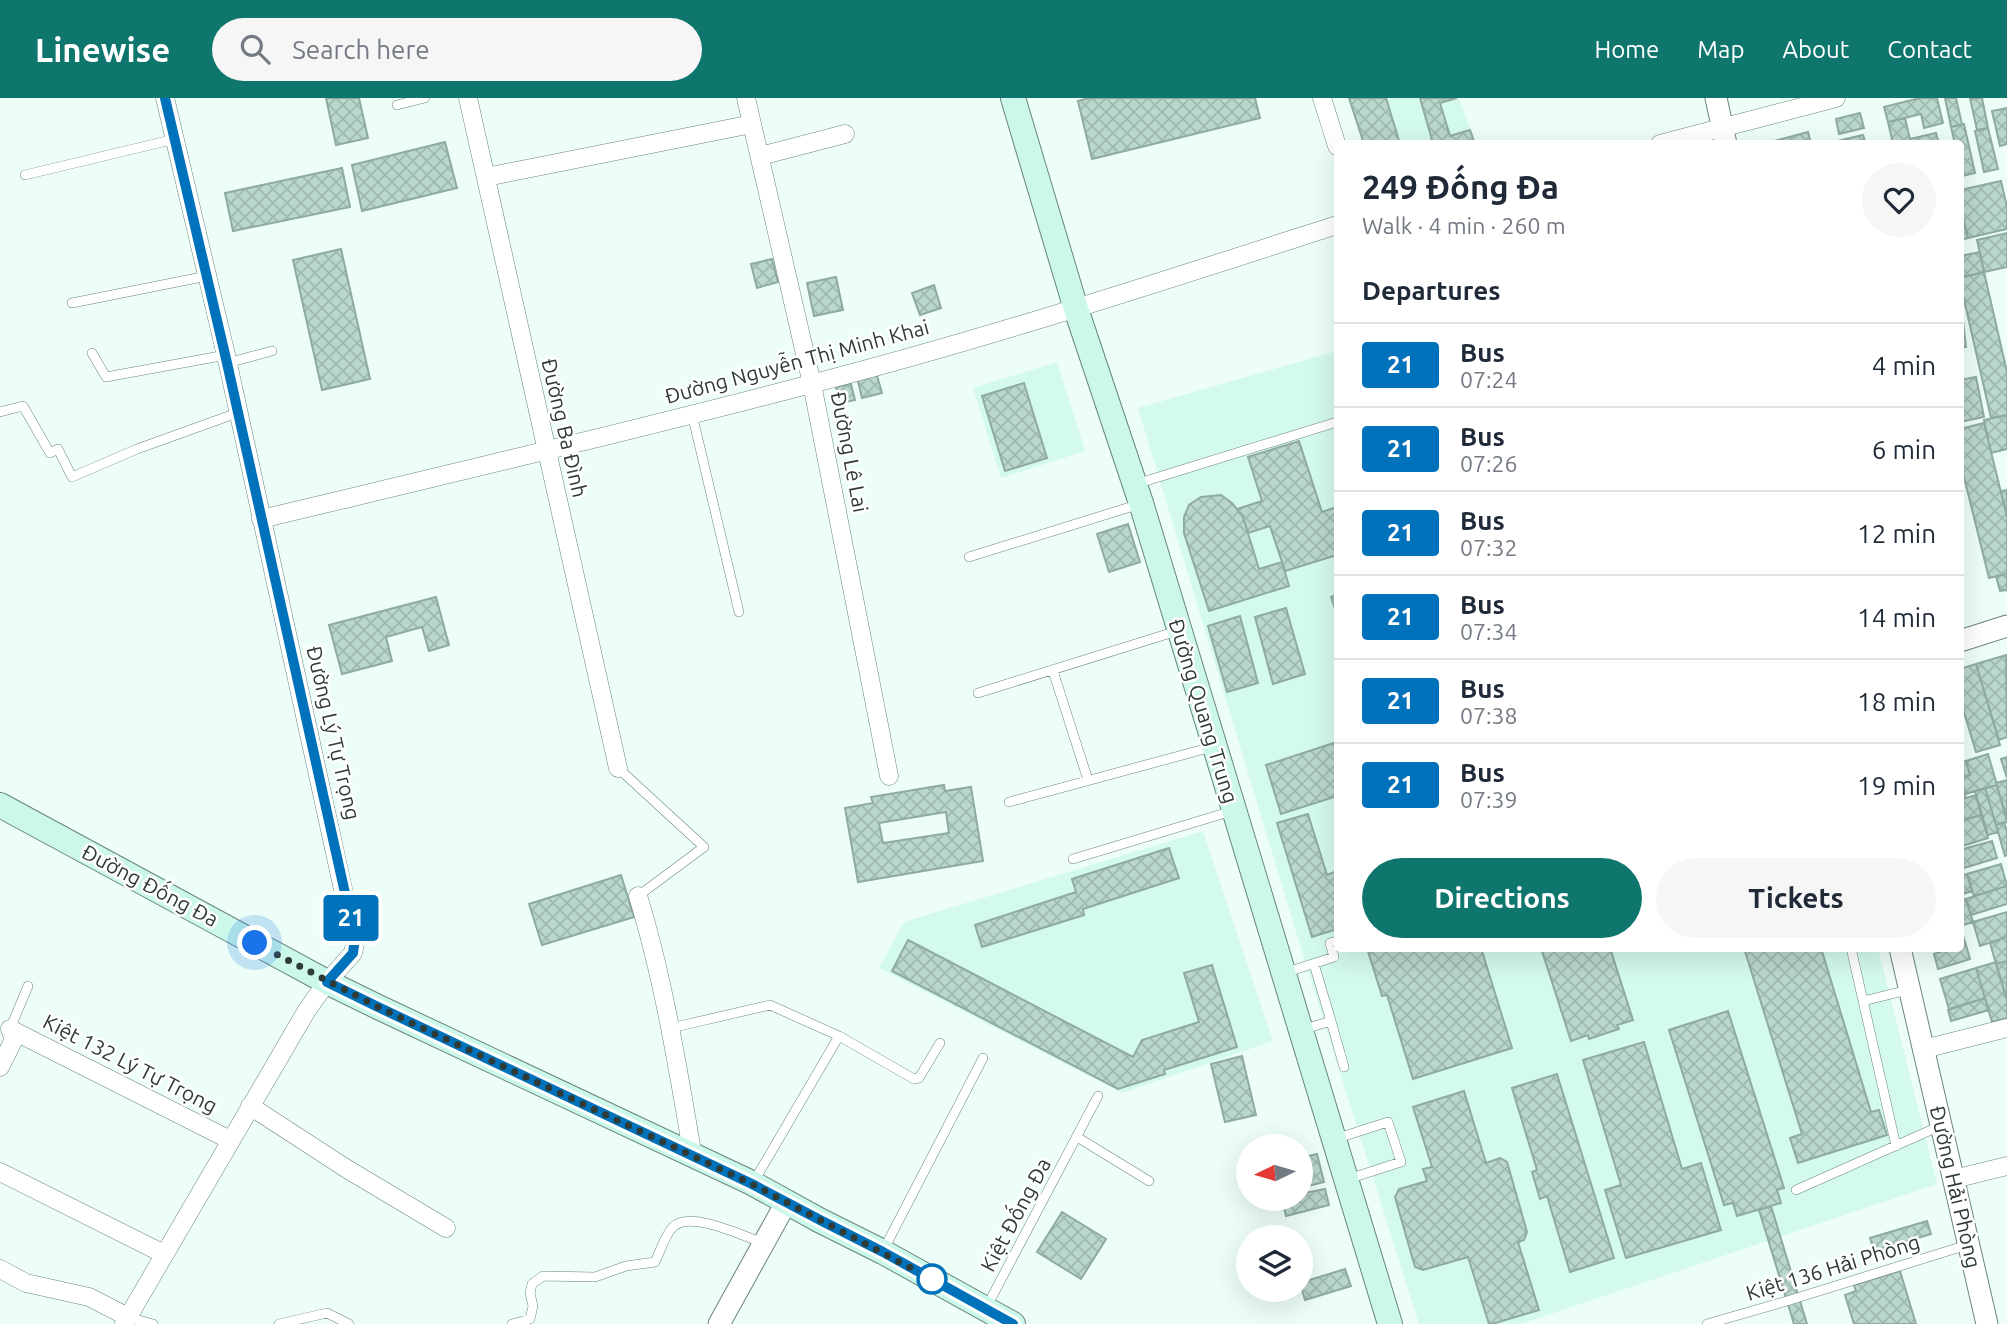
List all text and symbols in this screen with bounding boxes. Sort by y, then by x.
search box [212,18,702,81]
icon: search [236,30,274,68]
text: Linewise [35,31,170,68]
text: Search here [292,35,430,64]
text: Home [1594,36,1659,63]
text: Map [1697,36,1744,63]
text: About [1782,36,1849,63]
text: Contact [1887,36,1972,63]
button: heart [1862,163,1936,237]
text: 249 Đống Đa [1362,168,1559,205]
text: Walk · 4 min · 260 m [1362,213,1566,238]
text: Departures [1362,276,1500,305]
street label: Đường Nguyễn Thị Minh Khai [662,313,932,408]
text: Bus [1460,338,1505,367]
text: 21 [1387,351,1414,378]
text: 4 min [1872,351,1936,380]
street label: Đường Ba Đình [537,356,593,500]
text: 07:24 [1460,367,1518,392]
street label: Đường Lê Lai [827,389,873,514]
text: Bus [1460,422,1505,451]
text: 21 [1387,435,1414,462]
text: 6 min [1872,435,1936,464]
text: 07:26 [1460,451,1518,476]
text: Bus [1460,506,1505,535]
text: 21 [1387,519,1414,546]
text: 12 min [1857,519,1936,548]
text: 07:32 [1460,535,1518,560]
text: Bus [1460,590,1505,619]
text: 21 [1387,603,1414,630]
text: 14 min [1857,603,1936,632]
street label: Đường Quang Trung [1164,616,1243,806]
text: 07:34 [1460,619,1518,644]
street label: Đường Lý Tự Trọng [302,644,366,822]
text: Bus [1460,674,1505,703]
text: 21 [1387,687,1414,714]
text: 18 min [1857,687,1936,716]
text: 07:38 [1460,703,1518,728]
text: Bus [1460,758,1505,787]
text: 21 [1387,771,1414,798]
text: 19 min [1857,771,1936,800]
text: 07:39 [1460,787,1518,812]
street label: Đường Đống Đa [78,837,224,931]
button: Directions [1362,858,1642,938]
button: Tickets [1656,858,1936,938]
line badge: 21 [320,895,382,941]
text: 21 [337,904,365,931]
your location [237,925,272,960]
street label: Kiệt 132 Lý Tự Trọng [39,1009,222,1117]
street label: Đường Hải Phòng [1926,1103,1986,1270]
north arrow [1236,1134,1312,1211]
map controls [1236,1134,1313,1302]
street label: Kiệt Đống Đa [973,1153,1055,1275]
button: layers [1236,1225,1313,1302]
street label: Kiệt 136 Hải Phòng [1743,1229,1922,1305]
unlabelled marker [917,1264,947,1294]

